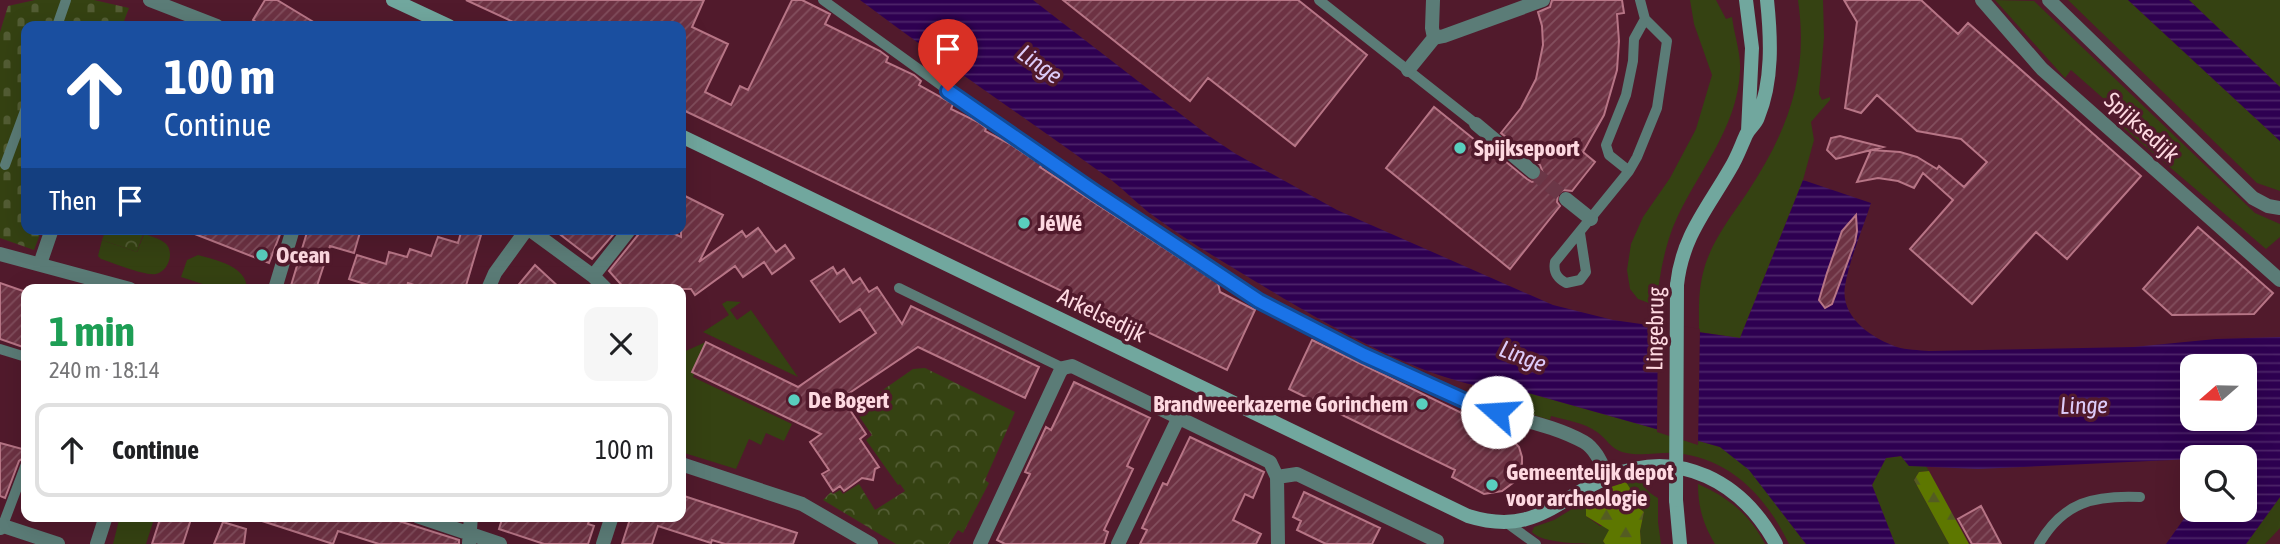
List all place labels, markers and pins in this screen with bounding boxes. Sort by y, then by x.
pin [918,19,978,91]
place label: Spijksepoort [1474,135,1580,161]
marker: Spijksepoort [1452,140,1468,156]
place label: JéWé [1037,210,1082,236]
marker: JéWé [1016,215,1032,231]
place label: Ocean [276,242,330,268]
marker: Ocean [254,247,270,263]
place label: De Bogert [808,387,890,413]
place label: Brandweerkazerne Gorinchem [1153,391,1408,417]
marker: De Bogert [786,392,802,408]
marker: Brandweerkazerne Gorinchem [1414,396,1430,412]
place label: Gemeentelijk depot voor archeologie [1506,459,1674,511]
marker: Gemeentelijk depot voor archeologie [1484,477,1500,493]

